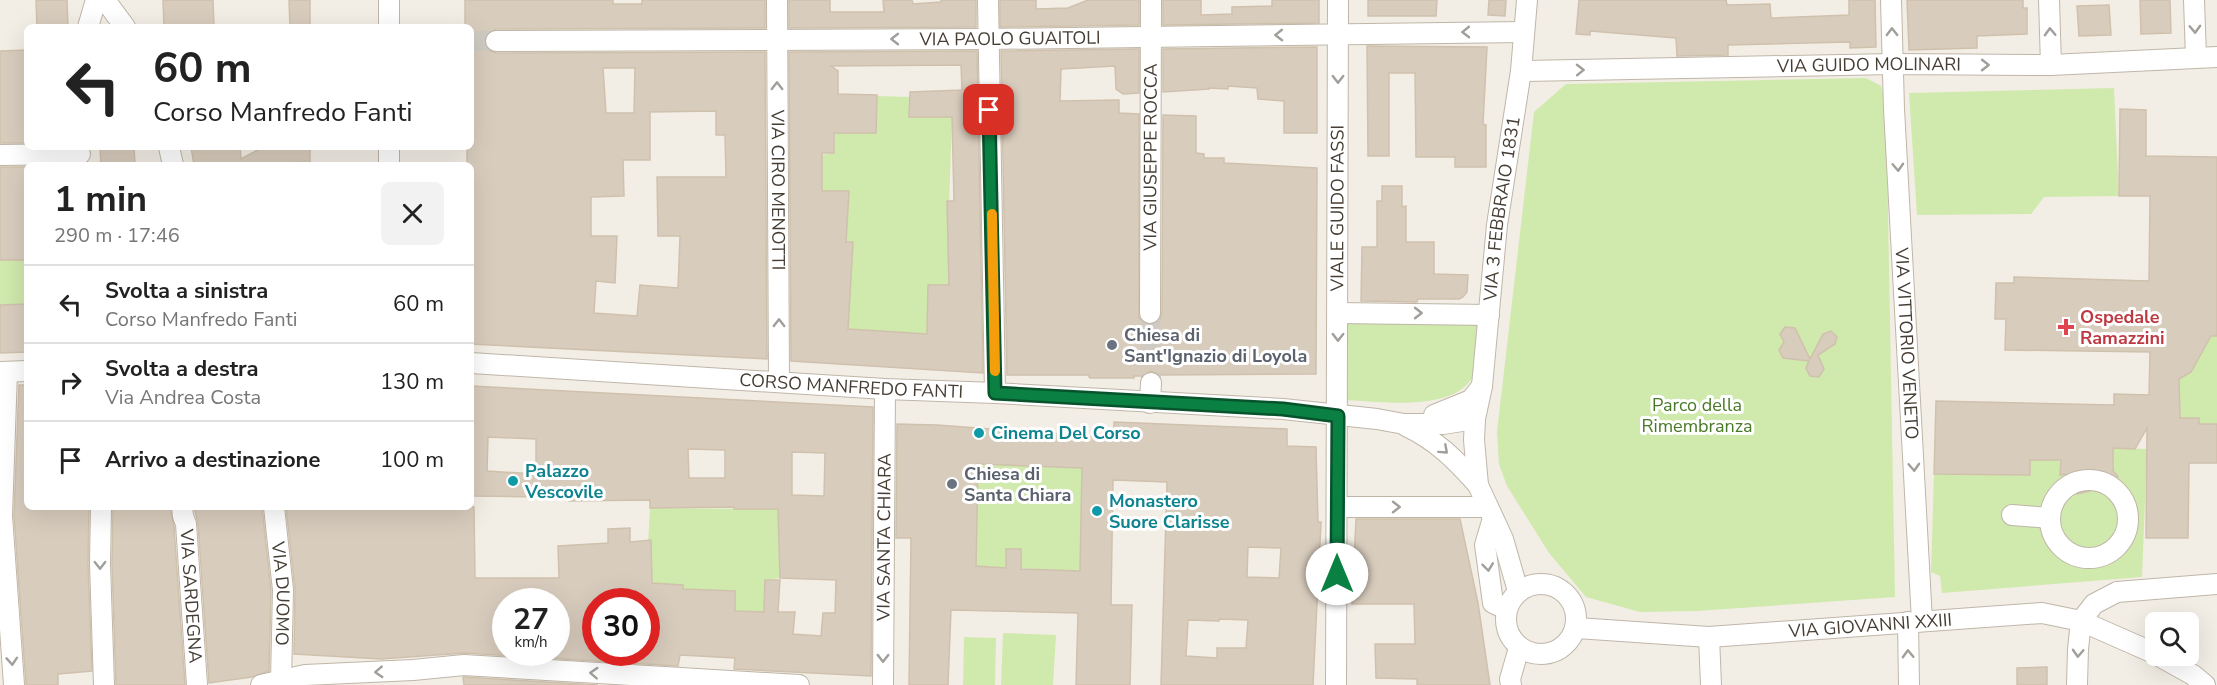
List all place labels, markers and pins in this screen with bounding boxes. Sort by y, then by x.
pin [963,84,1014,135]
place label: Ospedale Ramazzini [2080,305,2165,350]
marker: Ospedale Ramazzini [2057,318,2075,336]
place label: Chiesa di Sant'Ignazio di Loyola [1124,323,1307,368]
marker: Chiesa di Sant'Ignazio di Loyola [1105,338,1119,352]
place label: Cinema Del Corso [991,421,1141,445]
marker: Cinema Del Corso [972,426,986,440]
place label: Palazzo Vescovile [524,459,603,504]
place label: Chiesa di Santa Chiara [964,462,1071,507]
marker: Palazzo Vescovile [506,474,520,488]
marker: Chiesa di Santa Chiara [945,477,959,491]
place label: Monastero Suore Clarisse [1109,489,1230,534]
marker: Monastero Suore Clarisse [1090,504,1104,518]

